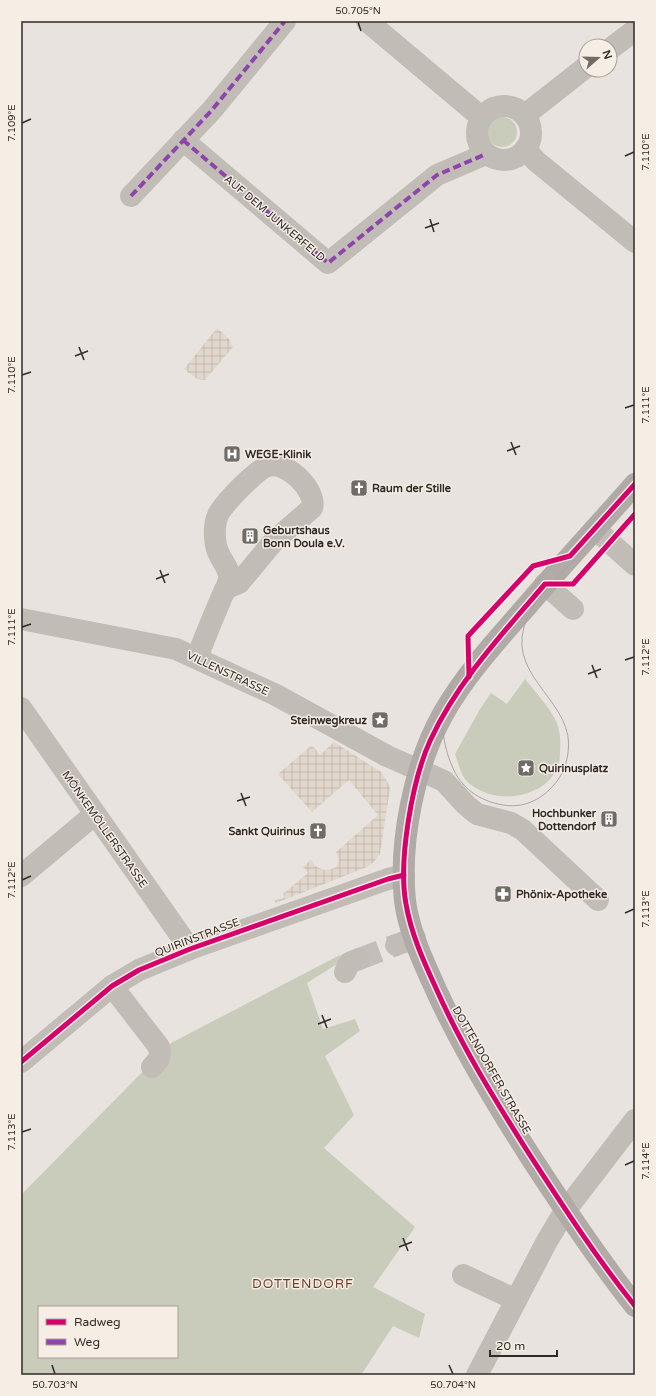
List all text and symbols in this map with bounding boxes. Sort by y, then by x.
text: 50.705°N [335,5,381,17]
north arrow [578,38,618,78]
text: N [599,48,615,61]
text: 7.109°E [6,104,18,142]
text: 7.110°E [640,133,652,171]
street label: AUF DEM JUNKERFELD [222,172,328,264]
text: 7.110°E [6,356,18,394]
text: 7.111°E [640,386,652,424]
hospital icon: WEGE-Klinik [222,444,242,464]
place label: WEGE-Klinik [245,448,311,461]
church icon: Raum der Stille [349,478,369,498]
place label: Raum der Stille [372,482,452,495]
place label: Geburtshaus Bonn Doula e.V. [263,524,345,550]
building icon: Geburtshaus Bonn Doula e.V. [240,526,260,546]
text: 7.111°E [6,608,18,646]
text: 7.112°E [640,638,652,676]
street label: VILLENSTRASSE [185,649,271,698]
place icon: Steinwegkreuz [370,710,390,730]
place label: Steinwegkreuz [291,714,368,728]
place icon: Quirinusplatz [516,758,536,778]
place label: Quirinusplatz [539,762,609,776]
street label: MÖNKEMÖLLERSTRASSE [59,768,150,890]
place label: Hochbunker Dottendorf [532,807,597,833]
building icon: Hochbunker Dottendorf [599,809,619,829]
church icon: Sankt Quirinus [308,821,328,841]
place label: Sankt Quirinus [228,825,306,838]
text: 7.112°E [6,861,18,899]
pharmacy icon: Phönix-Apotheke [493,884,513,904]
place label: Phönix-Apotheke [516,888,608,902]
text: 7.113°E [640,890,652,928]
street label: QUIRINSTRASSE [153,915,241,960]
street label: DOTTENDORFER STRASSE [450,1004,534,1136]
text: 7.113°E [6,1113,18,1151]
text: 7.114°E [640,1142,652,1180]
district label: DOTTENDORF [252,1276,354,1292]
legend [38,1306,178,1358]
text: Radweg [74,1315,121,1329]
scale bar [490,1332,557,1358]
text: Weg [74,1335,100,1349]
text: 20 m [496,1339,525,1353]
text: 50.703°N [32,1379,78,1391]
text: 50.704°N [430,1379,476,1391]

